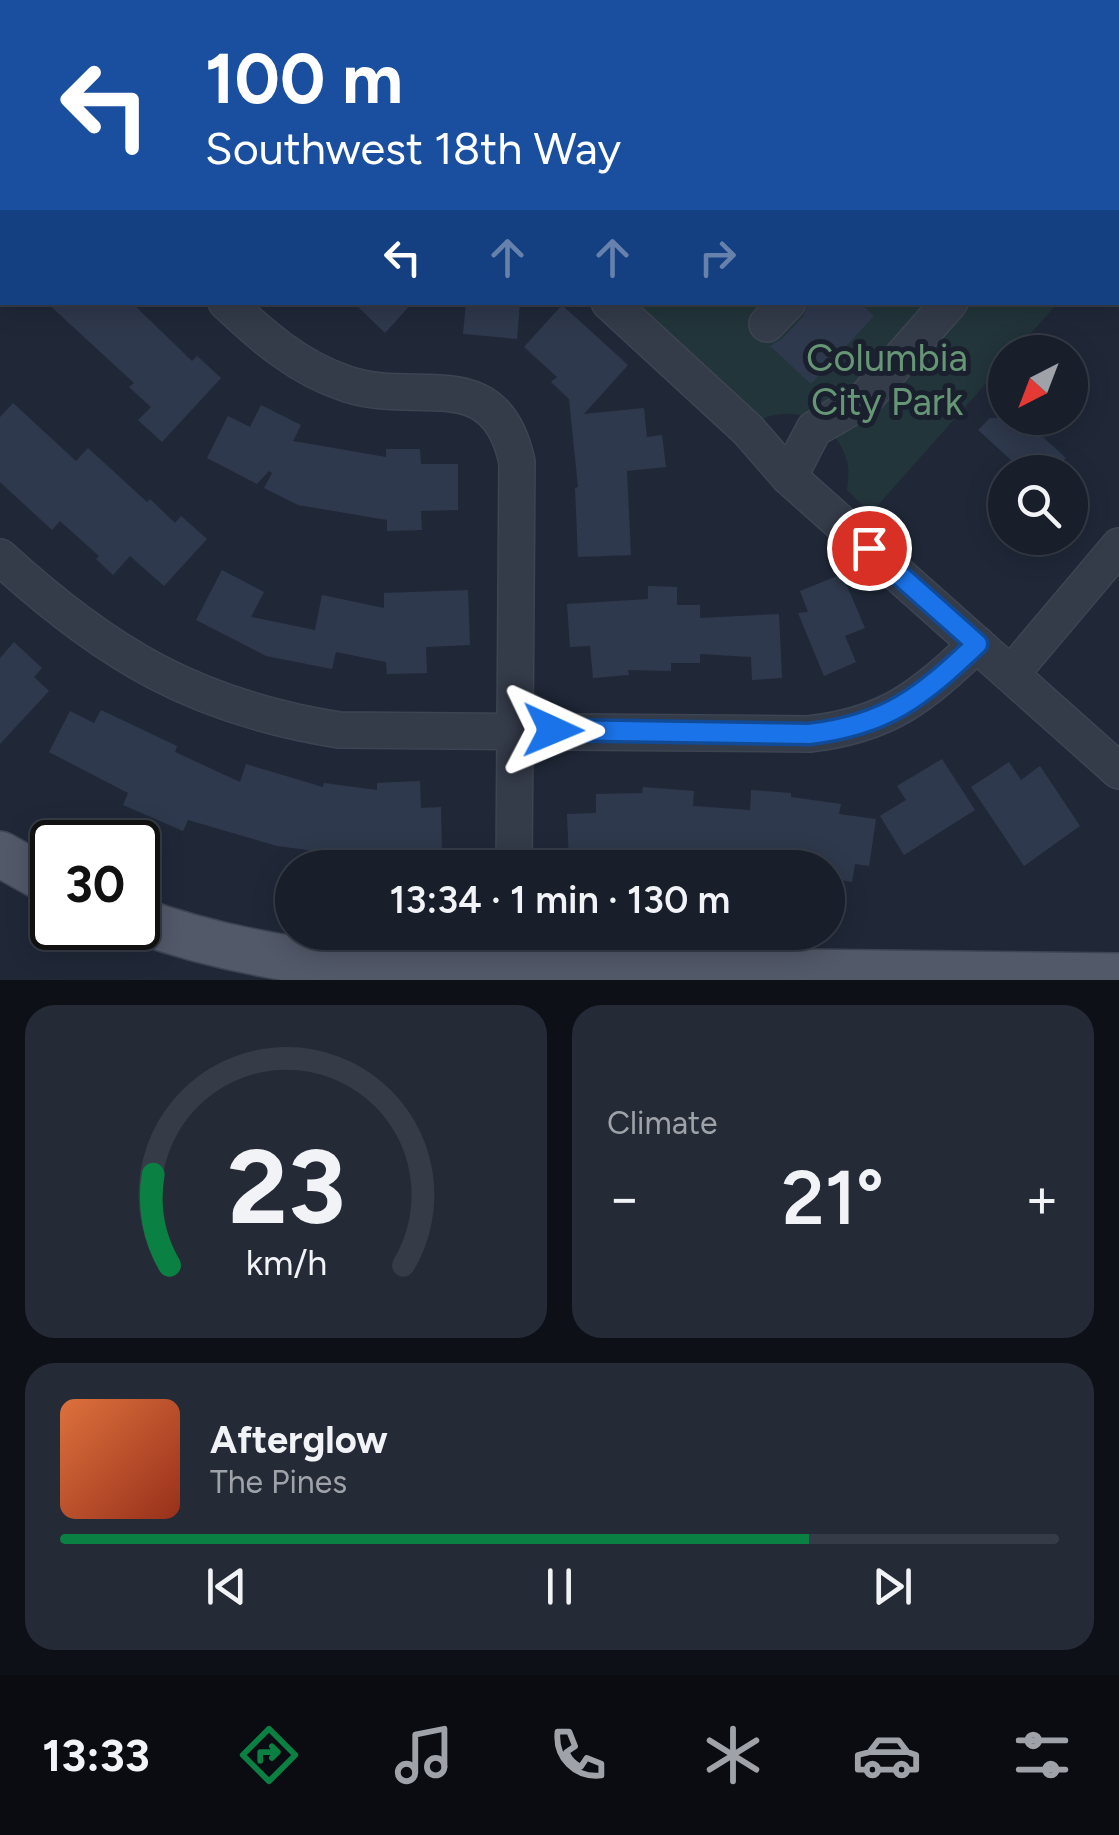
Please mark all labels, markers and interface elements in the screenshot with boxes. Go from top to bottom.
text: 100 m [205,36,403,121]
icon: left [40,40,170,170]
text: Southwest 18th Way [205,121,621,175]
icon: left [375,230,430,285]
icon: ahead [480,230,535,285]
icon: ahead [585,230,640,285]
icon: right [690,230,745,285]
park label: Columbia City Park [806,335,968,425]
north arrow [988,335,1088,435]
map controls [988,335,1088,555]
button: search [988,455,1088,555]
pin [827,506,912,591]
icon: arrive [842,521,897,576]
position arrow [501,678,605,782]
speed limit sign: 30 [30,820,160,950]
text: 13:34 · 1 min · 130 m [390,877,730,923]
text: Climate [607,1104,718,1142]
text: 23 [227,1124,345,1249]
text: 21° [782,1153,884,1243]
text: − [607,1165,641,1231]
text: + [1025,1165,1059,1231]
text: km/h [245,1241,327,1284]
text: Afterglow [210,1417,388,1463]
text: The Pines [210,1463,347,1501]
icon: previous [199,1559,254,1614]
icon: pause [532,1559,587,1614]
icon: next [865,1559,920,1614]
icon: directions [234,1720,304,1790]
icon: music [389,1720,459,1790]
icon: phone [543,1720,613,1790]
icon: climate [698,1720,768,1790]
icon: car [852,1720,922,1790]
icon: filters [1007,1720,1077,1790]
text: 13:33 [42,1728,150,1782]

